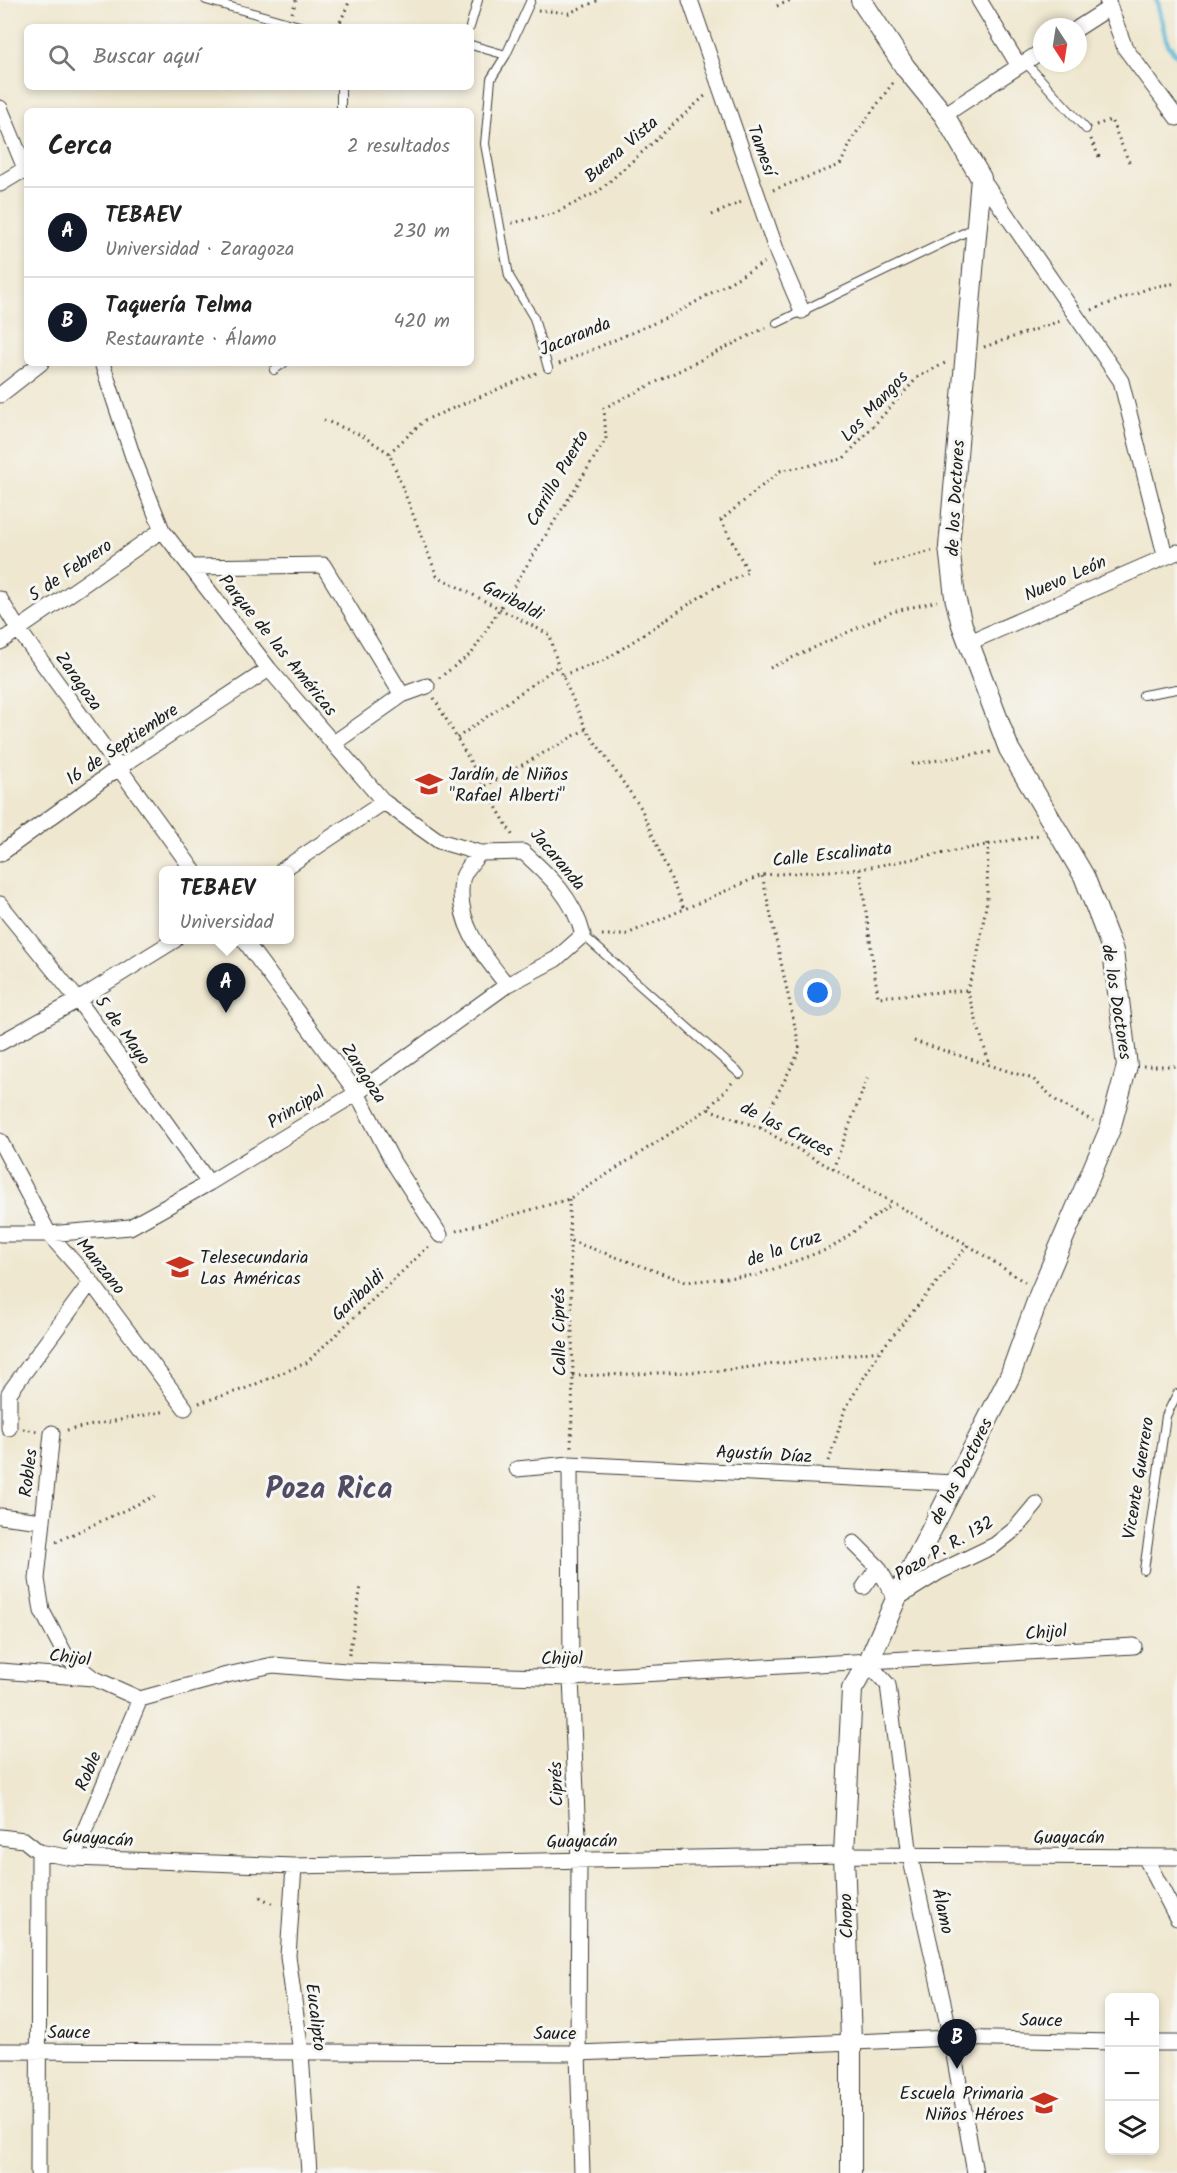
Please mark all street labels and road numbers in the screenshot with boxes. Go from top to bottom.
street label: Buena Vista [578,110,666,191]
street label: Tamesí [738,121,784,183]
street label: Jacaranda [535,310,616,365]
street label: Los Mangos [834,364,916,450]
street label: Carrillo Puerto [519,425,598,532]
street label: de los Doctores [939,439,974,557]
street label: 5 de Febrero [23,532,119,610]
street label: Nuevo León [1020,548,1112,610]
street label: Parque de las Américas [210,568,344,724]
street label: Garibaldi [477,573,549,630]
street label: Zaragoza [47,646,109,718]
street label: 16 de Septiembre [61,697,185,794]
street label: Jacaranda [522,822,592,898]
street label: Calle Escalinata [771,835,893,876]
street label: de los Doctores [1092,942,1139,1062]
street label: 5 de Mayo [86,990,157,1072]
street label: Zaragoza [332,1038,393,1110]
street label: Principal [262,1079,332,1137]
street label: de las Cruces [735,1094,838,1166]
street label: de la Cruz [743,1223,826,1276]
street label: Manzano [68,1232,132,1302]
street label: Garibaldi [325,1263,393,1329]
street label: Calle Ciprés [545,1287,576,1376]
street label: de los Doctores [923,1413,1002,1530]
street label: Vicente Guerrero [1115,1415,1163,1542]
street label: Agustín Díaz [715,1439,813,1472]
street label: Robles [12,1447,47,1499]
street label: Pozo P. R. 132 [889,1509,1000,1590]
street label: Chijol [1024,1618,1069,1649]
street label: Chijol [47,1642,93,1676]
street label: Chijol [541,1645,584,1674]
street label: Roble [68,1747,111,1796]
street label: Ciprés [542,1761,573,1807]
street label: Guayacán [61,1823,134,1856]
street label: Guayacán [1033,1824,1105,1853]
street label: Guayacán [546,1827,618,1858]
street label: Álamo [922,1886,961,1937]
street label: Chopo [832,1893,863,1939]
street label: Eucalipto [296,1982,333,2053]
street label: Sauce [1019,2007,1063,2036]
street label: Sauce [48,2019,90,2048]
street label: Sauce [534,2020,576,2049]

